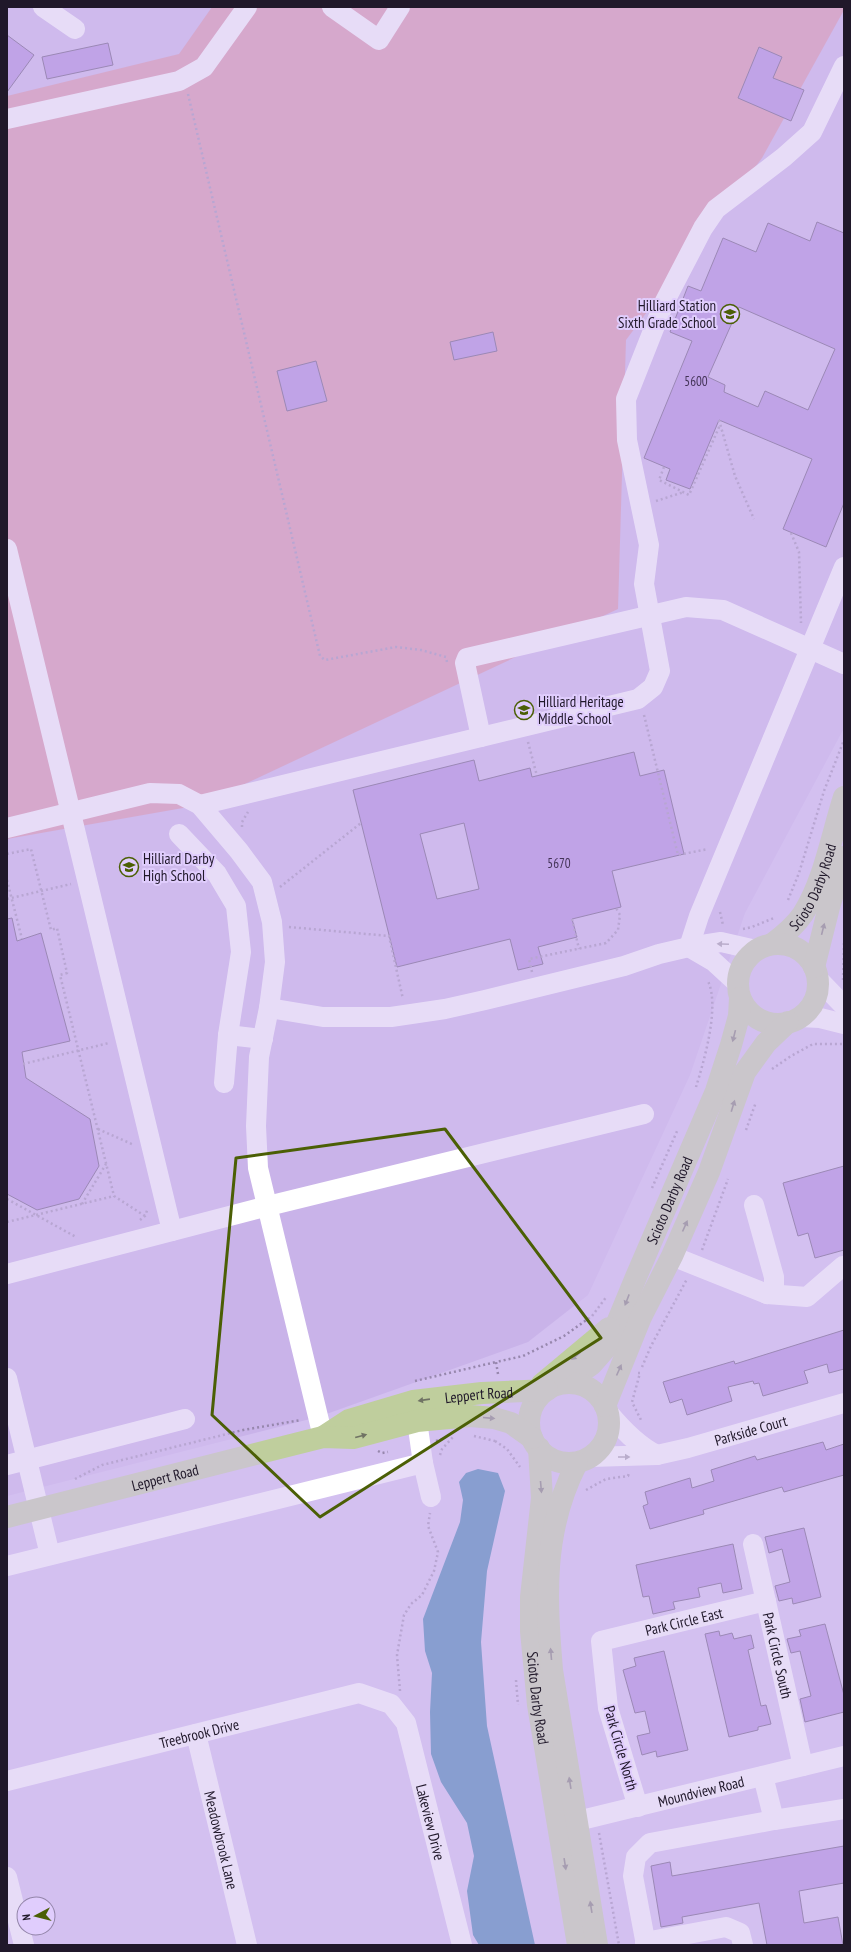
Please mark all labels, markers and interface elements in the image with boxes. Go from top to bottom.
place label: Hilliard Station Sixth Grade School [618,296,717,332]
school or university icon: Hilliard Station Sixth Grade School [719,303,741,325]
house number: 5600 [684,373,708,390]
place label: Hilliard Heritage Middle School [538,692,624,728]
school or university icon: Hilliard Heritage Middle School [513,699,535,721]
street label: Scioto Darby Road [785,841,840,934]
place label: Hilliard Darby High School [143,849,215,885]
house number: 5670 [547,855,571,872]
school or university icon: Hilliard Darby High School [118,856,140,878]
one-way arrow [821,923,827,935]
one-way arrow [717,940,729,947]
one-way arrow [730,1030,736,1042]
one-way arrow [730,1099,736,1111]
street label: Scioto Darby Road [642,1153,696,1247]
one-way arrow [682,1221,688,1232]
one-way arrow [623,1295,629,1307]
one-way arrow [570,1352,581,1361]
one-way arrow [616,1363,622,1375]
street label: Leppert Road [444,1382,513,1407]
one-way arrow [418,1397,430,1403]
street label: Parkside Court [712,1410,789,1449]
one-way arrow [483,1414,495,1421]
one-way arrow [356,1433,368,1439]
one-way arrow [618,1454,631,1460]
street label: Leppert Road [129,1459,201,1495]
one-way arrow [538,1481,545,1493]
street label: Park Circle East [643,1602,725,1640]
street label: Park Circle South [759,1610,797,1700]
one-way arrow [547,1648,554,1660]
street label: Scioto Darby Road [523,1650,554,1746]
street label: Park Circle North [600,1703,642,1793]
street label: Treebrook Drive [157,1714,241,1752]
street label: Moundview Road [656,1771,746,1811]
one-way arrow [567,1777,573,1789]
street label: Lakeview Drive [412,1782,450,1862]
street label: Meadowbrook Lane [201,1789,243,1891]
one-way arrow [562,1858,568,1870]
north arrow [16,1896,56,1936]
one-way arrow [587,1900,593,1913]
text: N [19,1913,33,1921]

